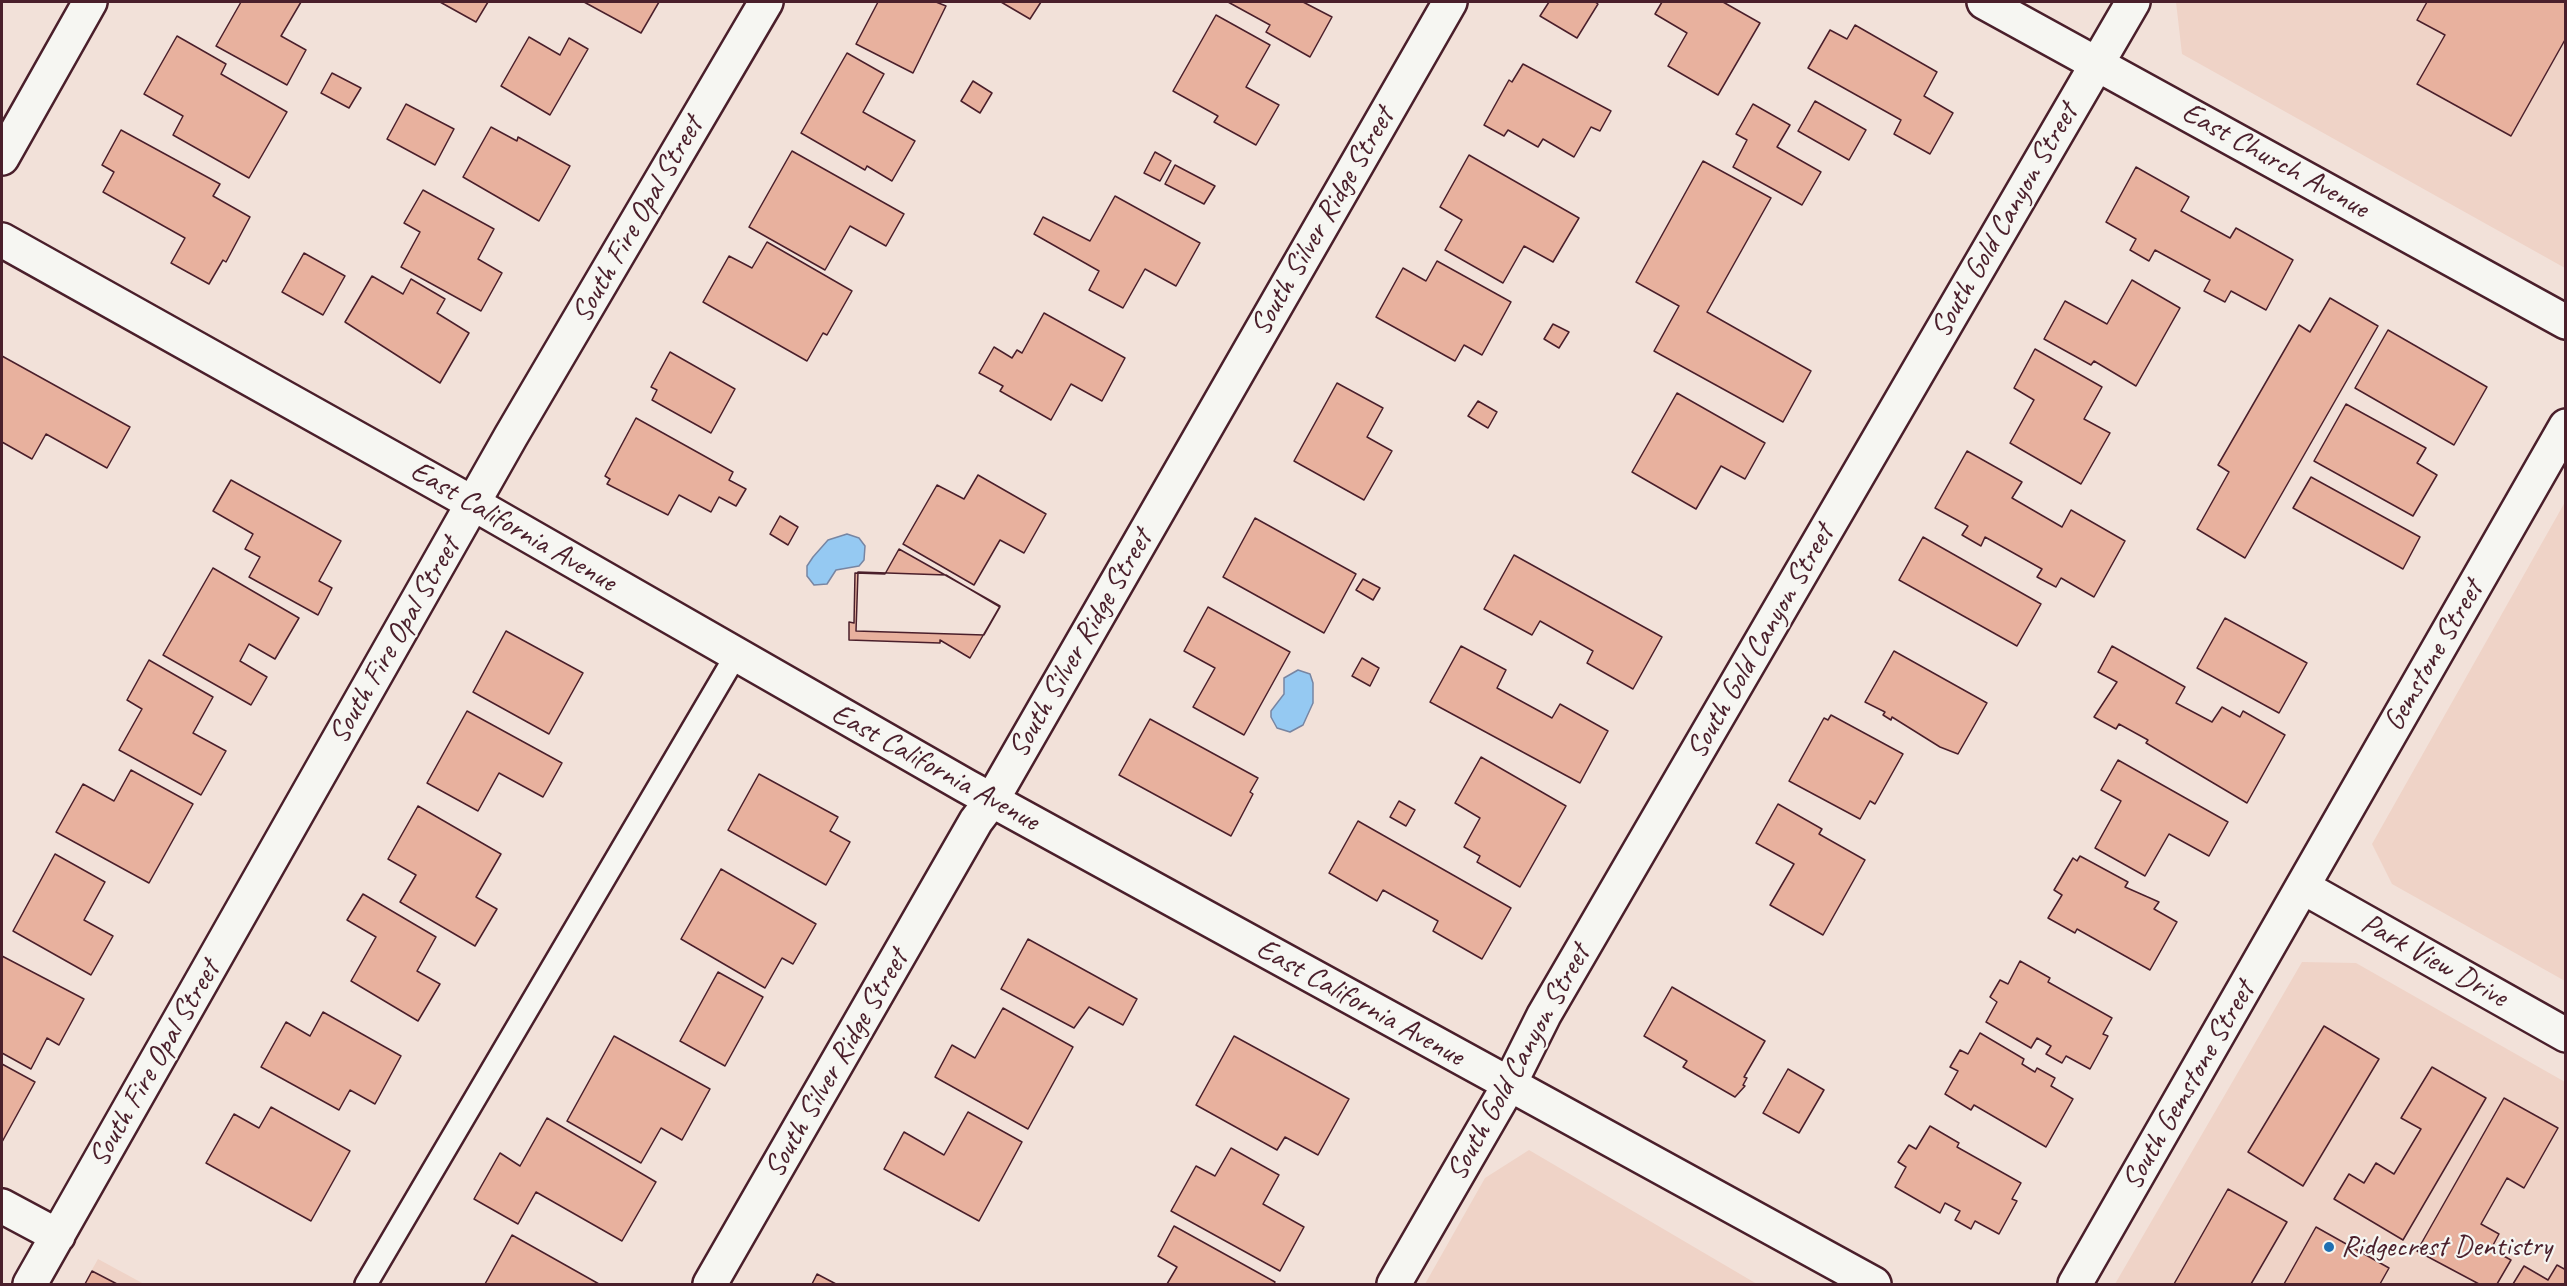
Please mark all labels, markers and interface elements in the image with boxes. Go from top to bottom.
street label: East Church Avenue [2175,95,2375,227]
street label: South Gold Canyon Street [1923,98,2087,344]
street label: South Silver Ridge Street [1243,102,1403,342]
street label: South Fire Opal Street [565,111,711,329]
street label: East California Avenue [404,453,622,601]
street label: South Gold Canyon Street [1679,519,1843,765]
street label: South Silver Ridge Street [1001,524,1161,764]
street label: South Fire Opal Street [322,532,468,750]
street label: Gemstone Street [2376,574,2492,738]
street label: East California Avenue [825,696,1045,840]
street label: Park View Drive [2355,906,2513,1016]
street label: East California Avenue [1250,931,1470,1075]
street label: South Gold Canyon Street [1439,939,1599,1187]
street label: South Silver Ridge Street [757,944,917,1184]
street label: South Fire Opal Street [82,955,228,1173]
street label: South Gemstone Street [2115,975,2263,1197]
place label: Ridgecrest Dentistry [2341,1229,2552,1265]
marker: Ridgecrest Dentistry [2322,1240,2336,1254]

